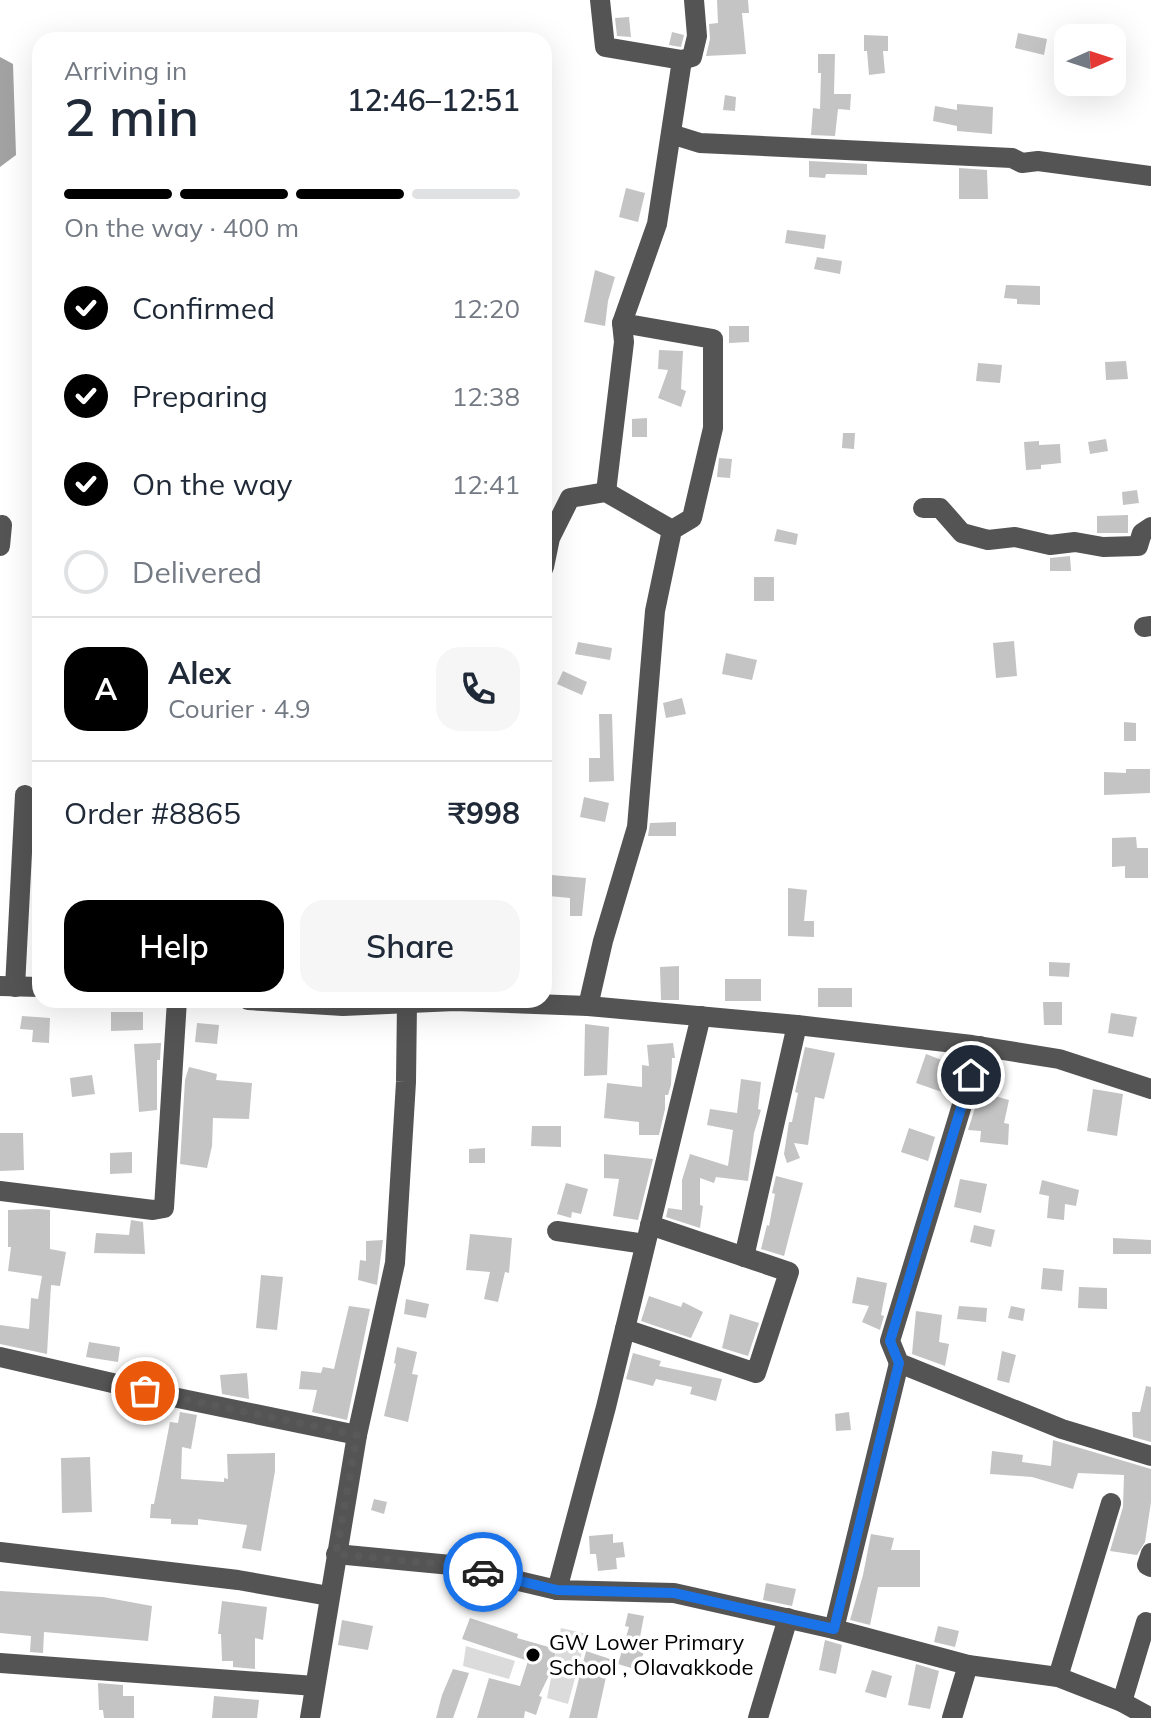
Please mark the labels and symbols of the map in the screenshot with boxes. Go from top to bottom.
north arrow [1054,24,1126,96]
pin [937,1041,1005,1109]
pin [111,1357,179,1425]
courier [443,1532,523,1612]
place label: GW Lower Primary School , Olavakkode [549,1628,753,1681]
marker: GW Lower Primary School , Olavakkode [524,1646,542,1664]

